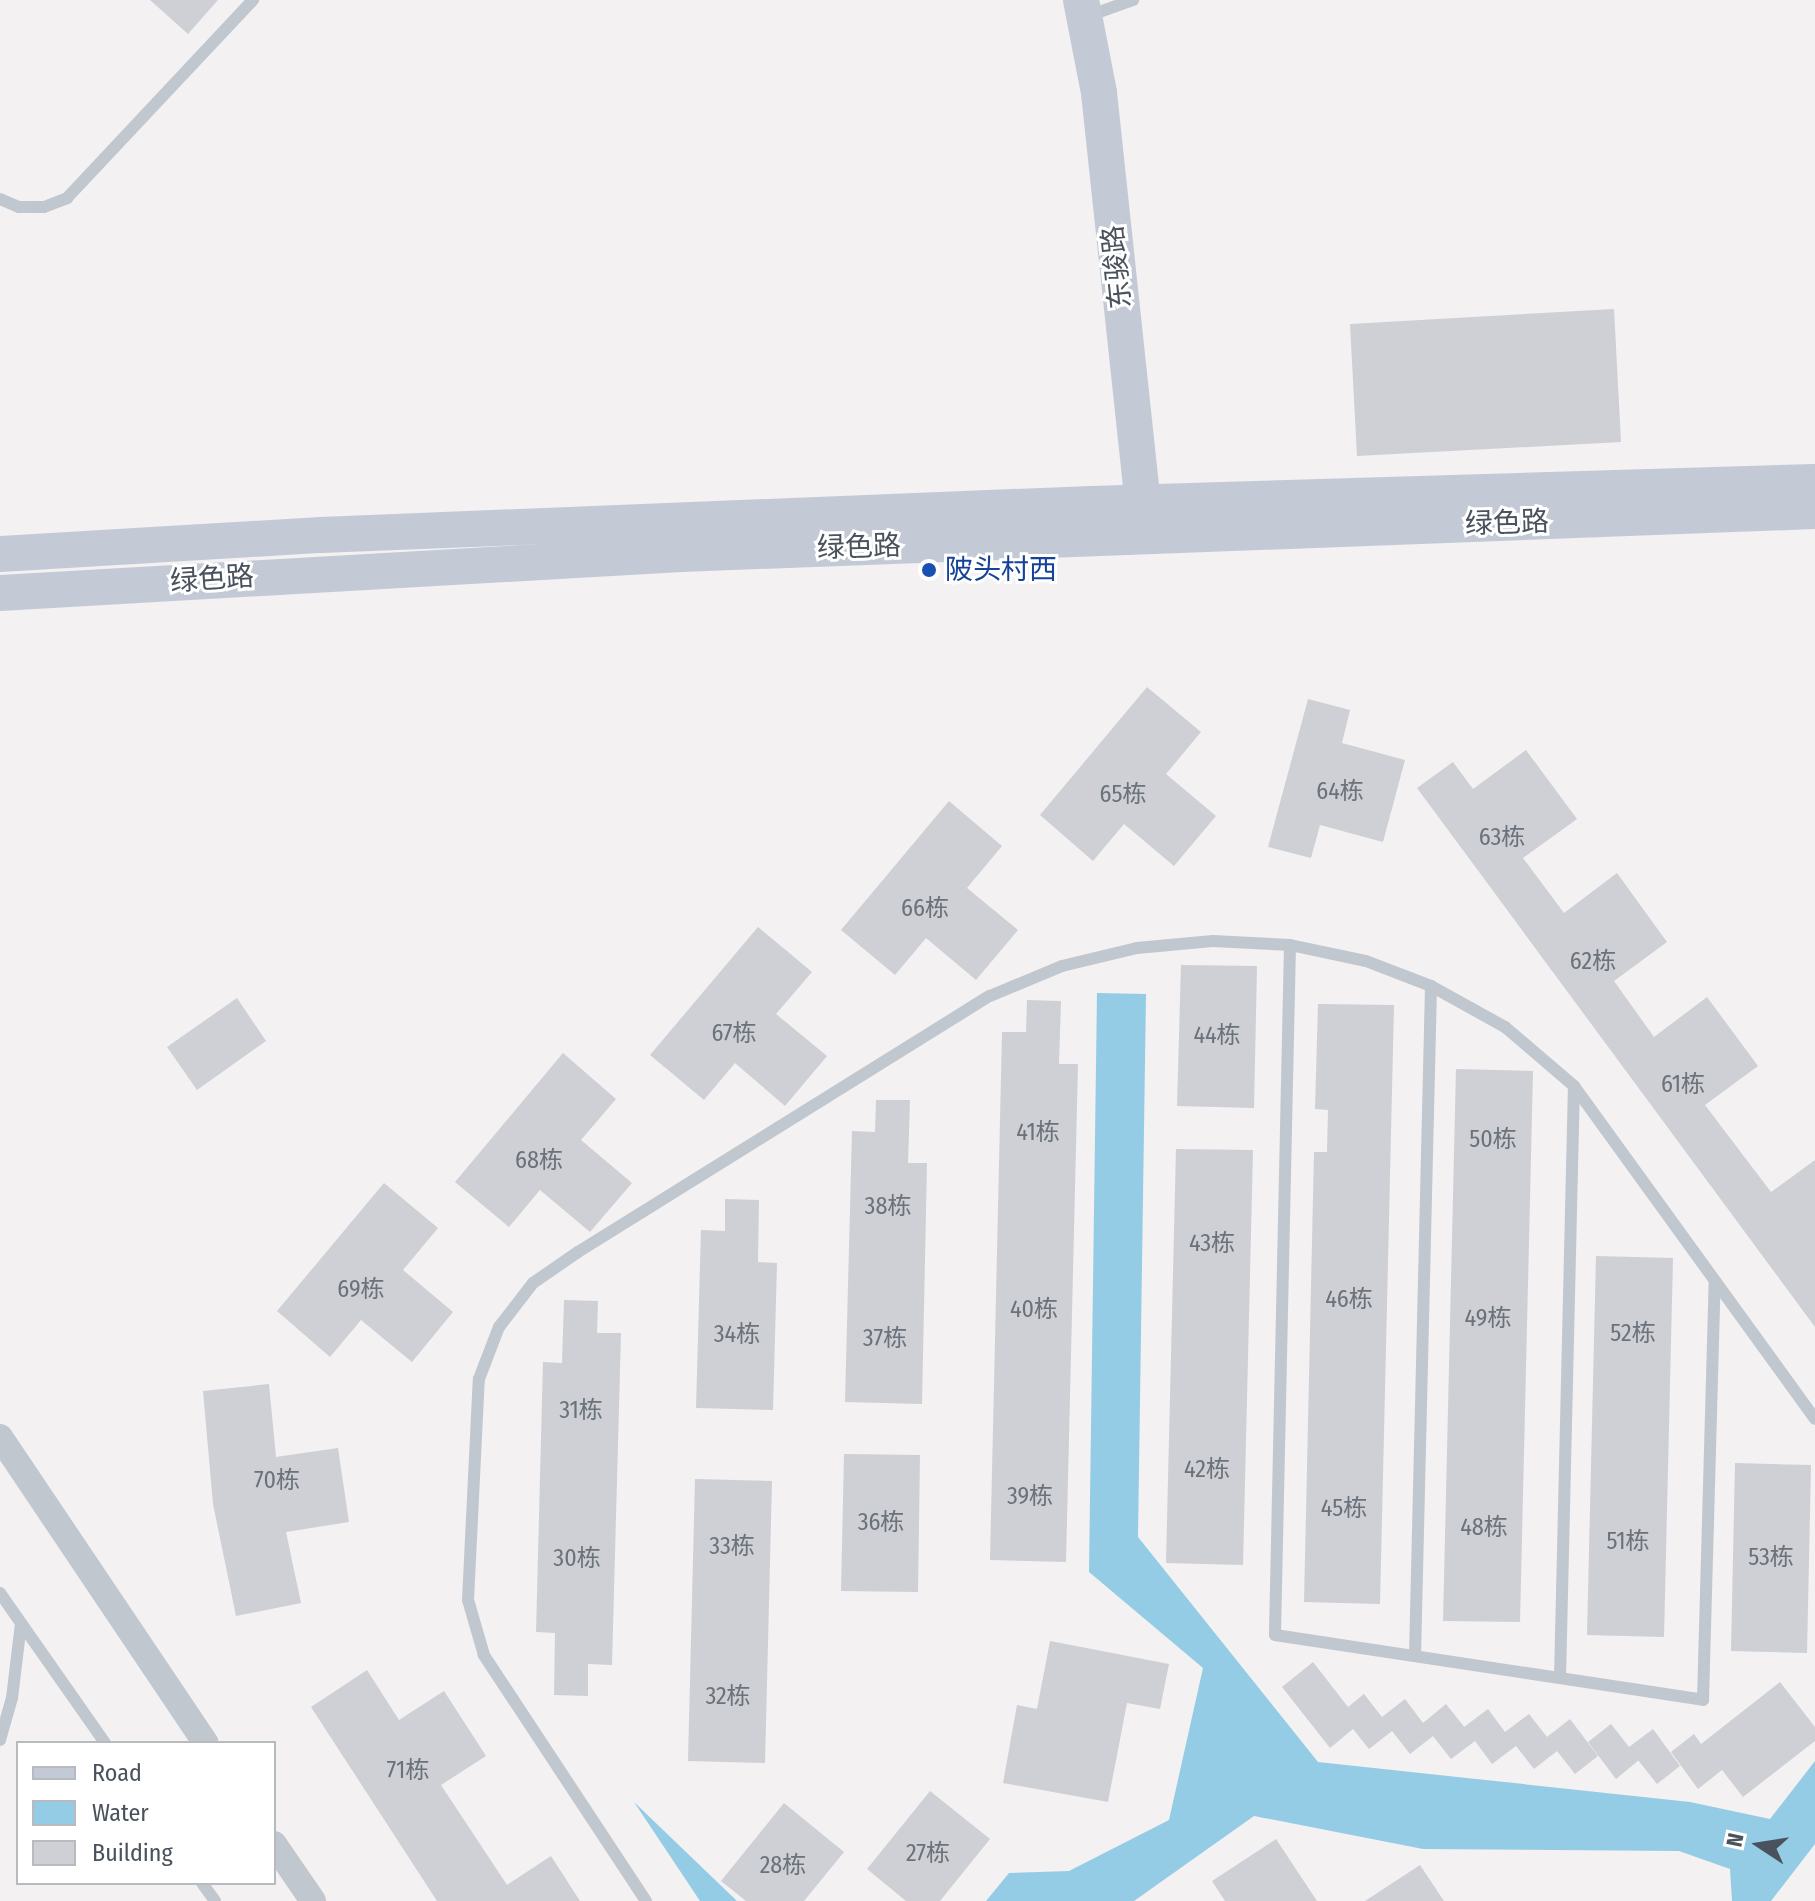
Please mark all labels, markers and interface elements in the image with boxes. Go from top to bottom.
street label: 东骏路 [1096,223,1138,311]
street label: 绿色路 [1464,505,1550,541]
street label: 绿色路 [816,529,902,565]
place label: 陂头村西 [945,553,1057,587]
street label: 绿色路 [169,559,255,599]
marker: 陂头村西 [920,561,938,579]
house number: 64栋 [1316,778,1364,806]
house number: 65栋 [1100,781,1146,809]
house number: 63栋 [1479,824,1525,852]
house number: 66栋 [901,895,949,923]
house number: 62栋 [1570,948,1616,976]
house number: 67栋 [711,1020,757,1048]
house number: 44栋 [1193,1022,1241,1050]
house number: 61栋 [1661,1071,1705,1099]
house number: 41栋 [1016,1119,1060,1147]
house number: 50栋 [1469,1126,1517,1154]
house number: 68栋 [515,1147,563,1175]
house number: 38栋 [865,1193,911,1221]
house number: 43栋 [1189,1230,1235,1258]
house number: 69栋 [337,1276,385,1304]
house number: 46栋 [1325,1286,1373,1314]
house number: 40栋 [1010,1296,1058,1324]
house number: 49栋 [1465,1305,1511,1333]
house number: 52栋 [1610,1320,1656,1348]
house number: 34栋 [714,1321,760,1349]
house number: 37栋 [863,1325,907,1353]
house number: 31栋 [559,1397,603,1425]
house number: 42栋 [1184,1456,1230,1484]
house number: 70栋 [254,1467,300,1495]
house number: 39栋 [1007,1483,1053,1511]
house number: 45栋 [1321,1495,1367,1523]
house number: 36栋 [858,1509,904,1537]
house number: 48栋 [1460,1514,1508,1542]
house number: 51栋 [1606,1528,1650,1556]
house number: 33栋 [709,1533,755,1561]
house number: 53栋 [1748,1544,1794,1572]
house number: 30栋 [553,1545,601,1573]
house number: 32栋 [705,1683,751,1711]
legend [16,1741,276,1885]
house number: 71栋 [387,1757,429,1785]
text: Road [92,1759,142,1787]
text: Water [92,1799,149,1827]
north arrow [1719,1805,1799,1885]
text: N [1720,1831,1750,1849]
text: Building [92,1839,173,1867]
house number: 27栋 [906,1840,950,1868]
house number: 28栋 [760,1852,806,1880]

